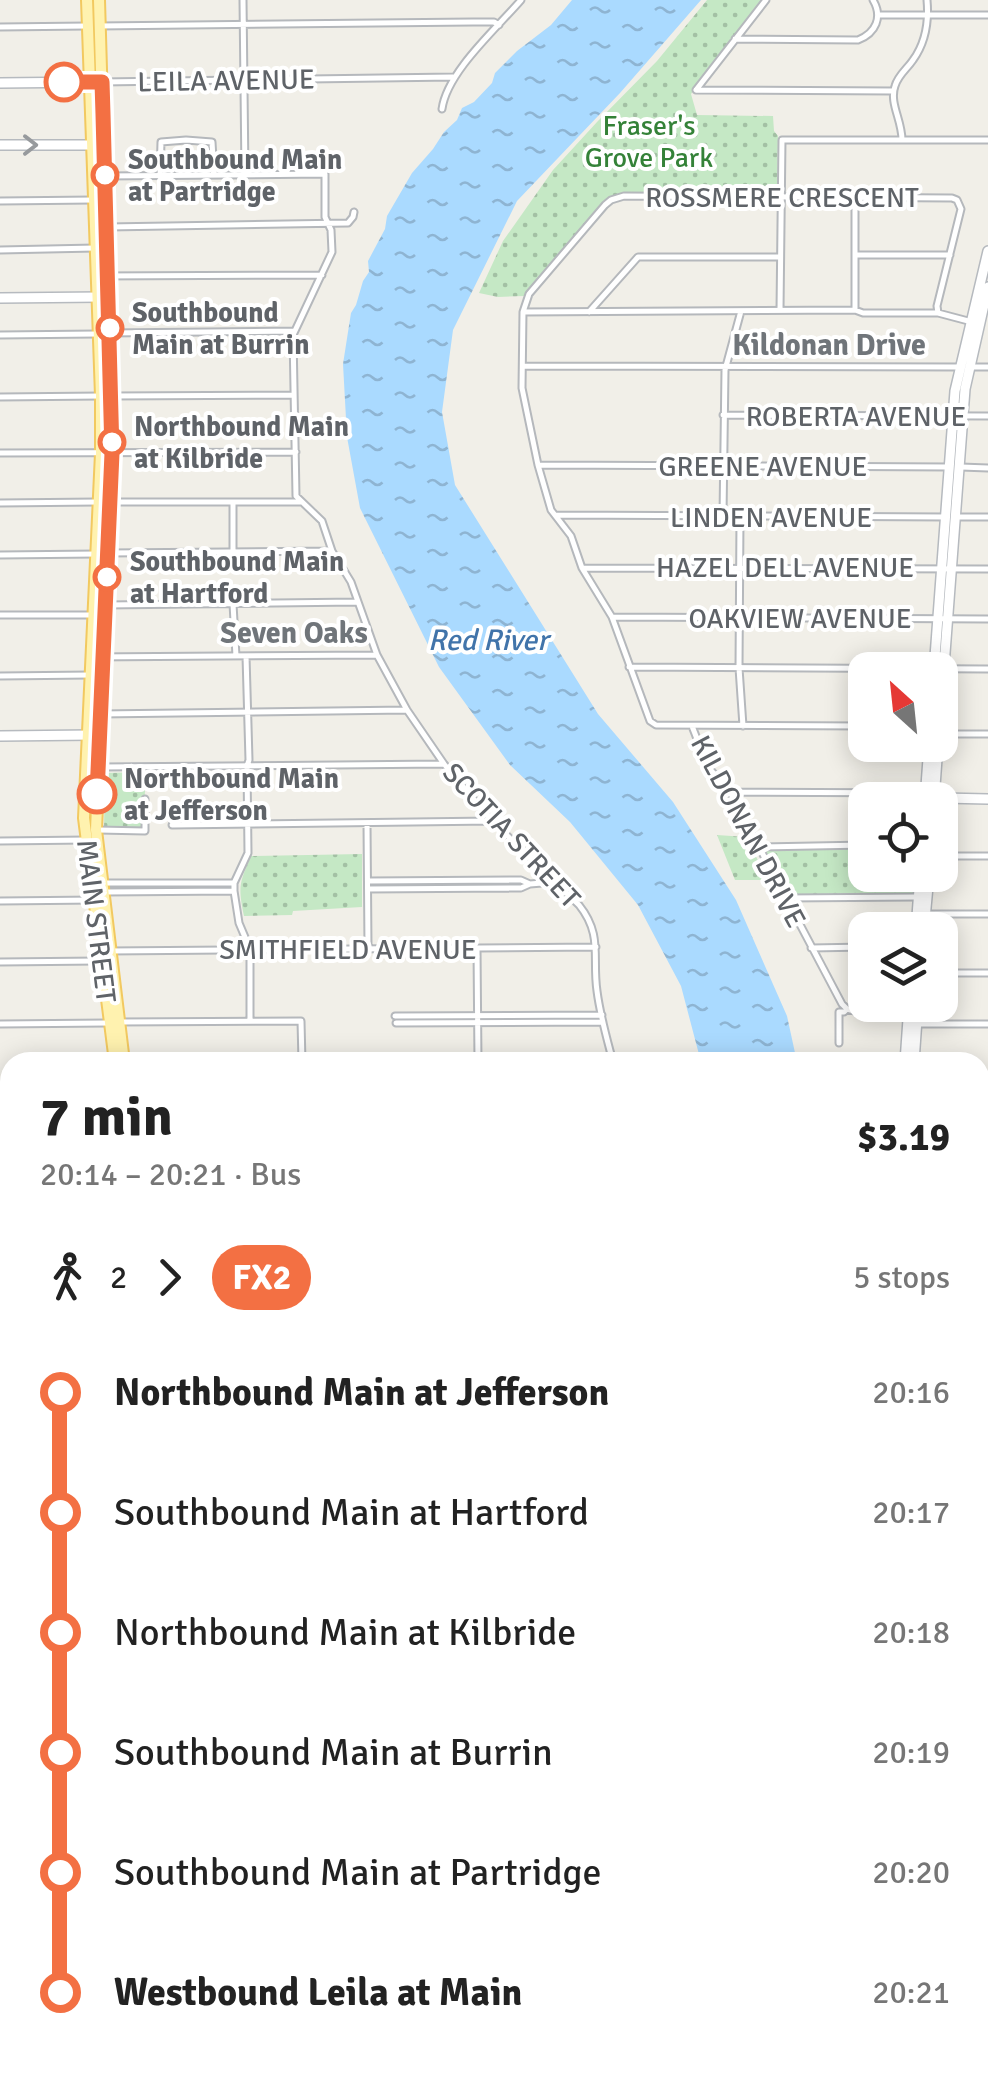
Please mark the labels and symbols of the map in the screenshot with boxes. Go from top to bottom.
street label: LEILA AVENUE [137,62,315,100]
unlabelled marker [45,63,83,101]
park label: Fraser's Grove Park [585,109,713,175]
one-way arrow [24,134,39,156]
place label: Southbound Main at Partridge [128,143,342,209]
marker: Southbound Main at Partridge [92,162,118,188]
street label: ROSSMERE CRESCENT [645,181,919,215]
place label: Southbound Main at Burrin [132,296,309,362]
marker: Southbound Main at Burrin [97,315,123,341]
district label: Kildonan Drive [732,327,926,364]
street label: ROBERTA AVENUE [746,400,966,434]
place label: Northbound Main at Kilbride [134,410,349,476]
marker: Northbound Main at Kilbride [99,429,125,455]
street label: GREENE AVENUE [659,450,867,484]
street label: LINDEN AVENUE [670,501,872,535]
place label: Southbound Main at Hartford [130,545,344,611]
street label: HAZEL DELL AVENUE [656,551,914,585]
marker: Southbound Main at Hartford [94,564,120,590]
street label: OAKVIEW AVENUE [688,602,912,636]
district label: Seven Oaks [220,615,368,652]
water label: Red River [428,622,552,659]
north arrow [848,652,958,762]
street label: KILDONAN DRIVE [683,730,813,933]
street label: SCOTIA STREET [435,756,587,915]
place label: Northbound Main at Jefferson [124,762,339,828]
marker: Northbound Main at Jefferson [78,775,116,813]
street label: MAIN STREET [69,838,123,1005]
street label: SMITHFIELD AVENUE [219,933,477,967]

